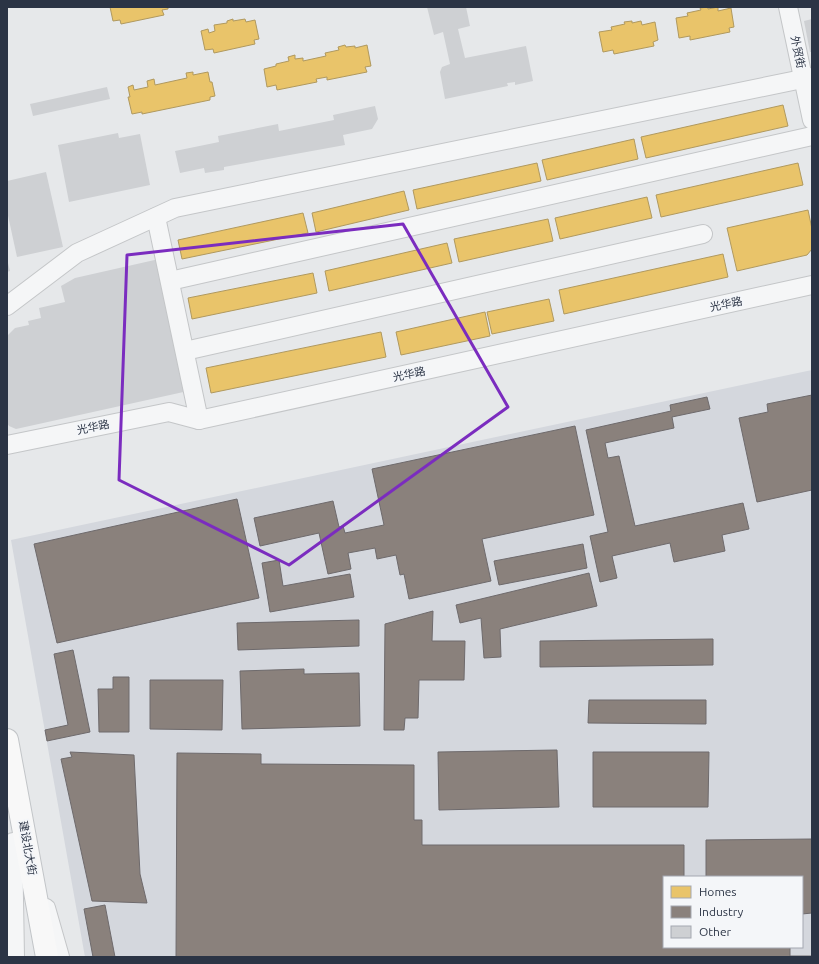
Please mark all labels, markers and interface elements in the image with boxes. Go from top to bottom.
street label: 外贸街 [789,35,807,69]
street label: 光华路 [709,295,743,313]
street label: 光华路 [392,365,426,383]
street label: 光华路 [76,418,110,436]
street label: 建设北大街 [17,820,39,876]
legend [663,876,803,948]
text: Homes [699,885,737,898]
text: Industry [699,905,744,918]
text: Other [699,925,732,938]

